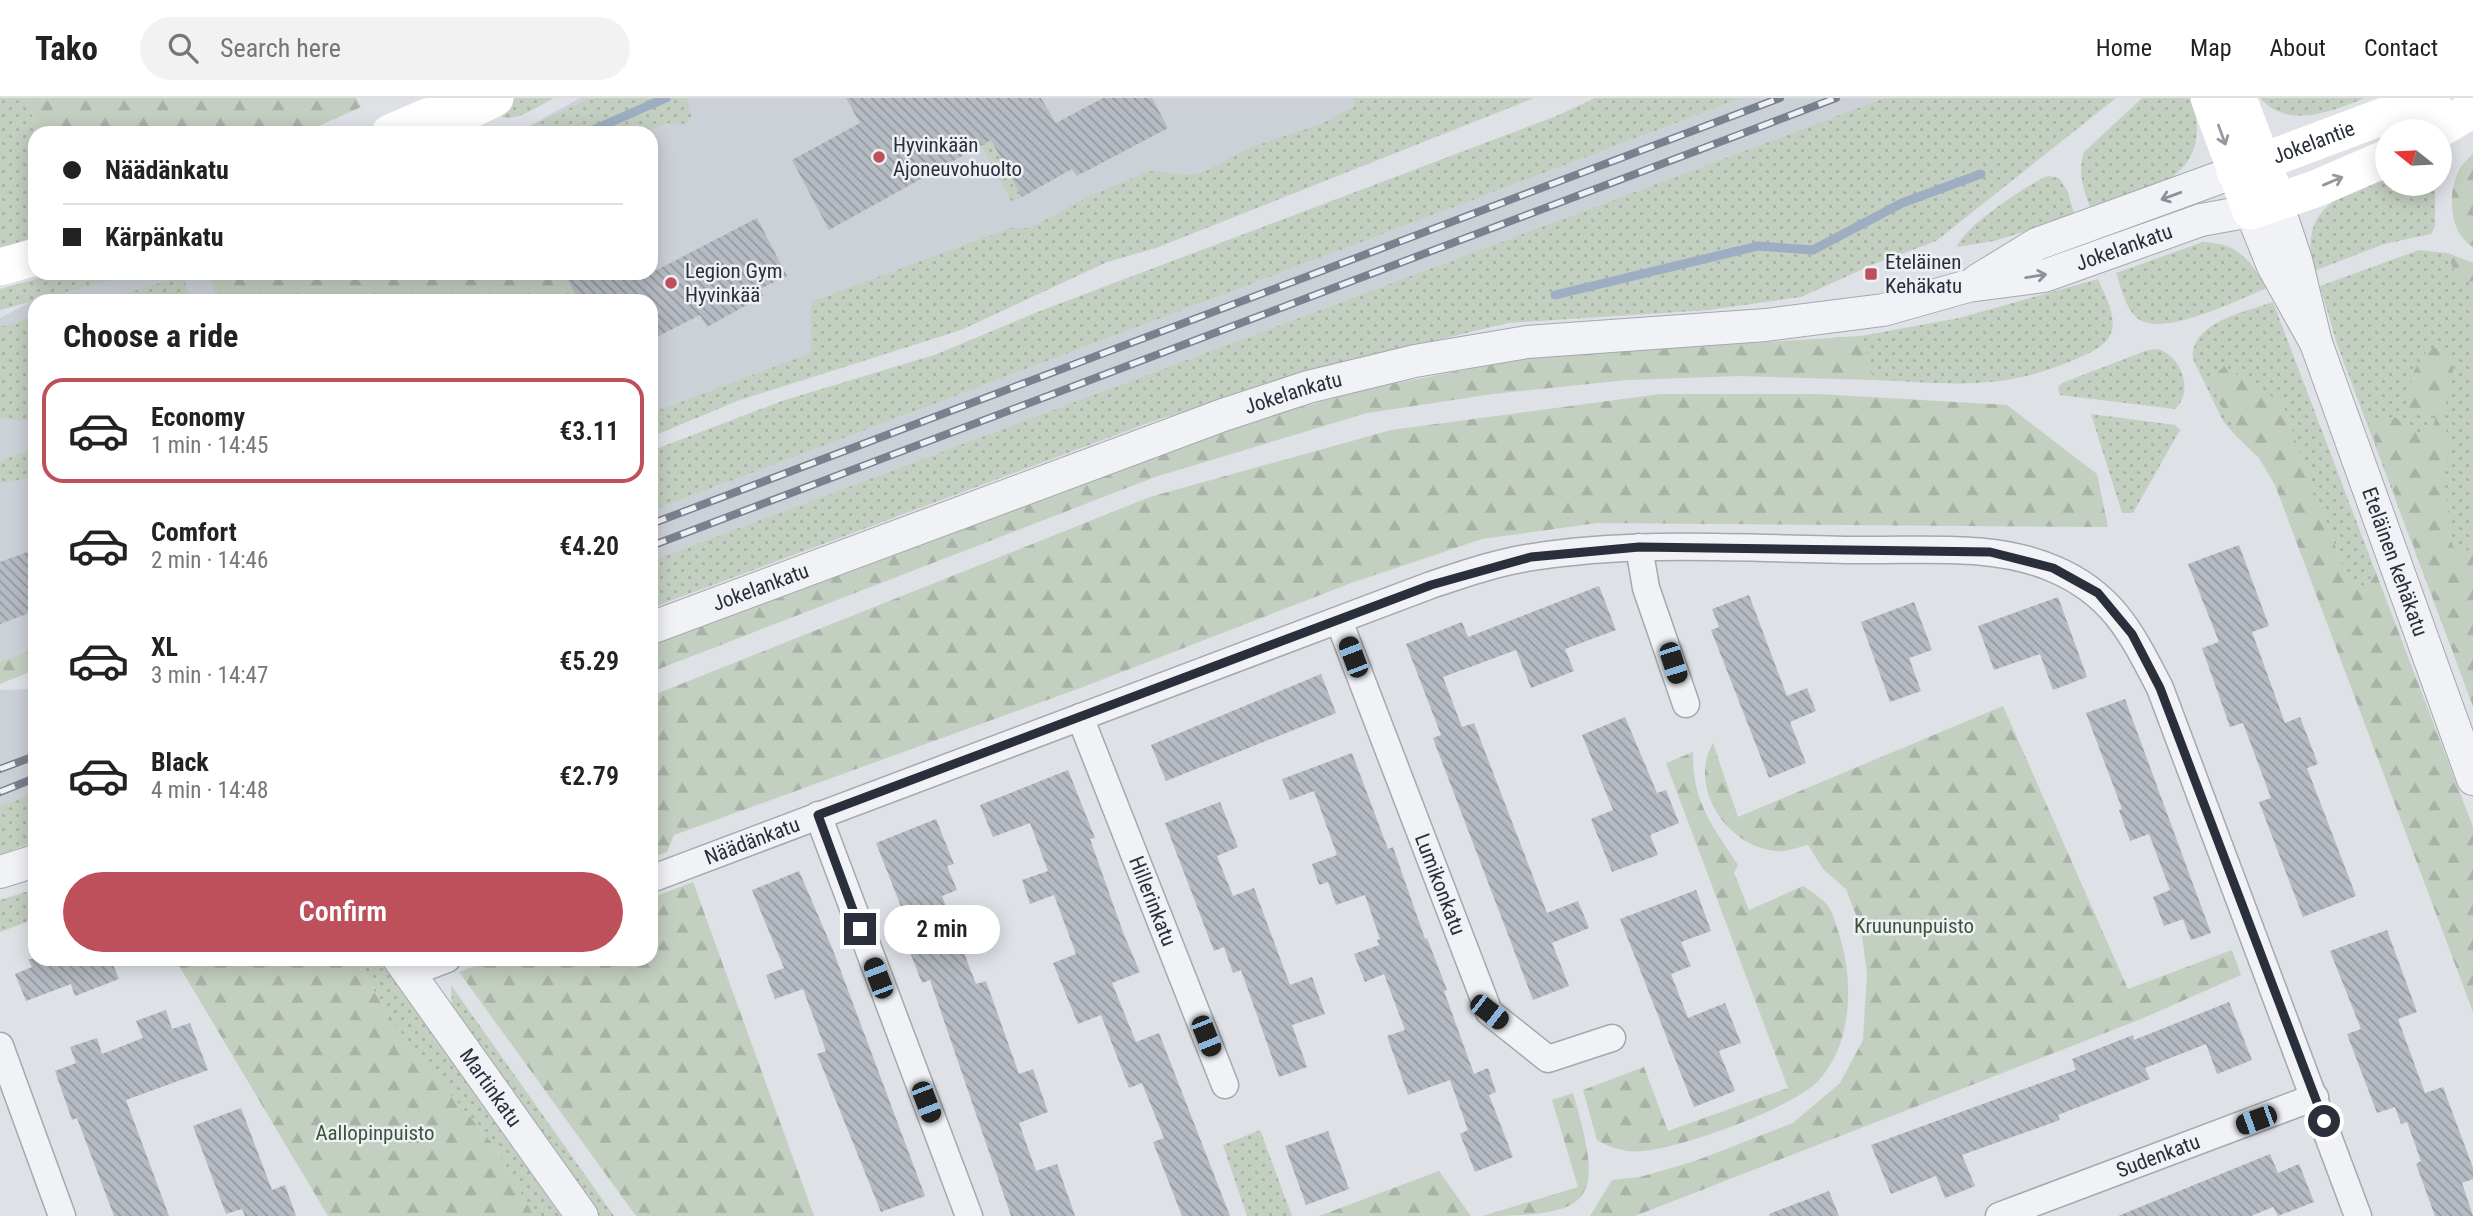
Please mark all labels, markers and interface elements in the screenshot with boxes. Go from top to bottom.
search box [140,17,630,80]
text: Tako [35,29,98,68]
icon: search [164,29,202,67]
text: Search here [220,33,341,63]
text: Home [2096,34,2152,62]
text: Map [2190,34,2232,62]
text: About [2270,34,2326,62]
text: Contact [2364,34,2438,62]
street label: Jokelantie [2269,116,2358,169]
north arrow [2375,119,2452,196]
map controls [2375,119,2452,196]
one-way arrow [2217,124,2229,146]
place label: Hyvinkään Ajoneuvohuolto [893,133,1022,181]
marker: Hyvinkään Ajoneuvohuolto [871,149,887,165]
text: Näädänkatu [105,155,229,185]
one-way arrow [2321,174,2343,187]
one-way arrow [2161,191,2183,203]
street label: Jokelankatu [2072,219,2175,276]
text: Kärpänkatu [105,222,224,252]
place label: Eteläinen Kehäkatu [1885,250,1962,298]
place label: Legion Gym Hyvinkää [685,259,783,307]
marker: Eteläinen Kehäkatu [1863,266,1879,282]
one-way arrow [2024,270,2047,283]
marker: Legion Gym Hyvinkää [663,275,679,291]
text: Choose a ride [63,317,238,355]
street label: Jokelankatu [1241,367,1344,419]
icon: car [67,399,130,462]
text: Economy [151,402,245,432]
text: €3.11 [559,416,619,446]
text: 1 min · 14:45 [151,432,268,459]
street label: Eteläinen kehäkatu [2357,484,2433,639]
icon: car [67,514,130,577]
text: Comfort [151,517,237,547]
text: €4.20 [559,531,619,561]
text: 2 min · 14:46 [151,547,268,574]
street label: Jokelankatu [709,558,812,616]
icon: car [67,629,130,692]
text: XL [151,632,178,662]
car [1336,634,1371,680]
car [1657,640,1690,686]
text: €5.29 [559,646,619,676]
text: 3 min · 14:47 [151,662,268,689]
icon: car [67,744,130,807]
text: Black [151,747,209,777]
text: €2.79 [559,761,619,791]
text: 4 min · 14:48 [151,777,268,804]
street label: Näädänkatu [701,812,803,870]
street label: Lumikonkatu [1410,830,1470,938]
street label: Hillerinkatu [1124,853,1181,950]
button: Confirm [63,872,623,952]
callout: 2 min [884,904,1000,954]
route end [844,913,876,945]
park label: Kruununpuisto [1854,914,1974,938]
text: 2 min [917,916,967,943]
car [861,955,896,1001]
car [1466,991,1513,1033]
car [1189,1013,1224,1059]
street label: Martinkatu [455,1044,527,1131]
car [909,1079,944,1125]
car [2233,1103,2280,1137]
route start [2308,1105,2340,1137]
park label: Aallopinpuisto [315,1121,435,1145]
street label: Sudenkatu [2113,1129,2203,1183]

